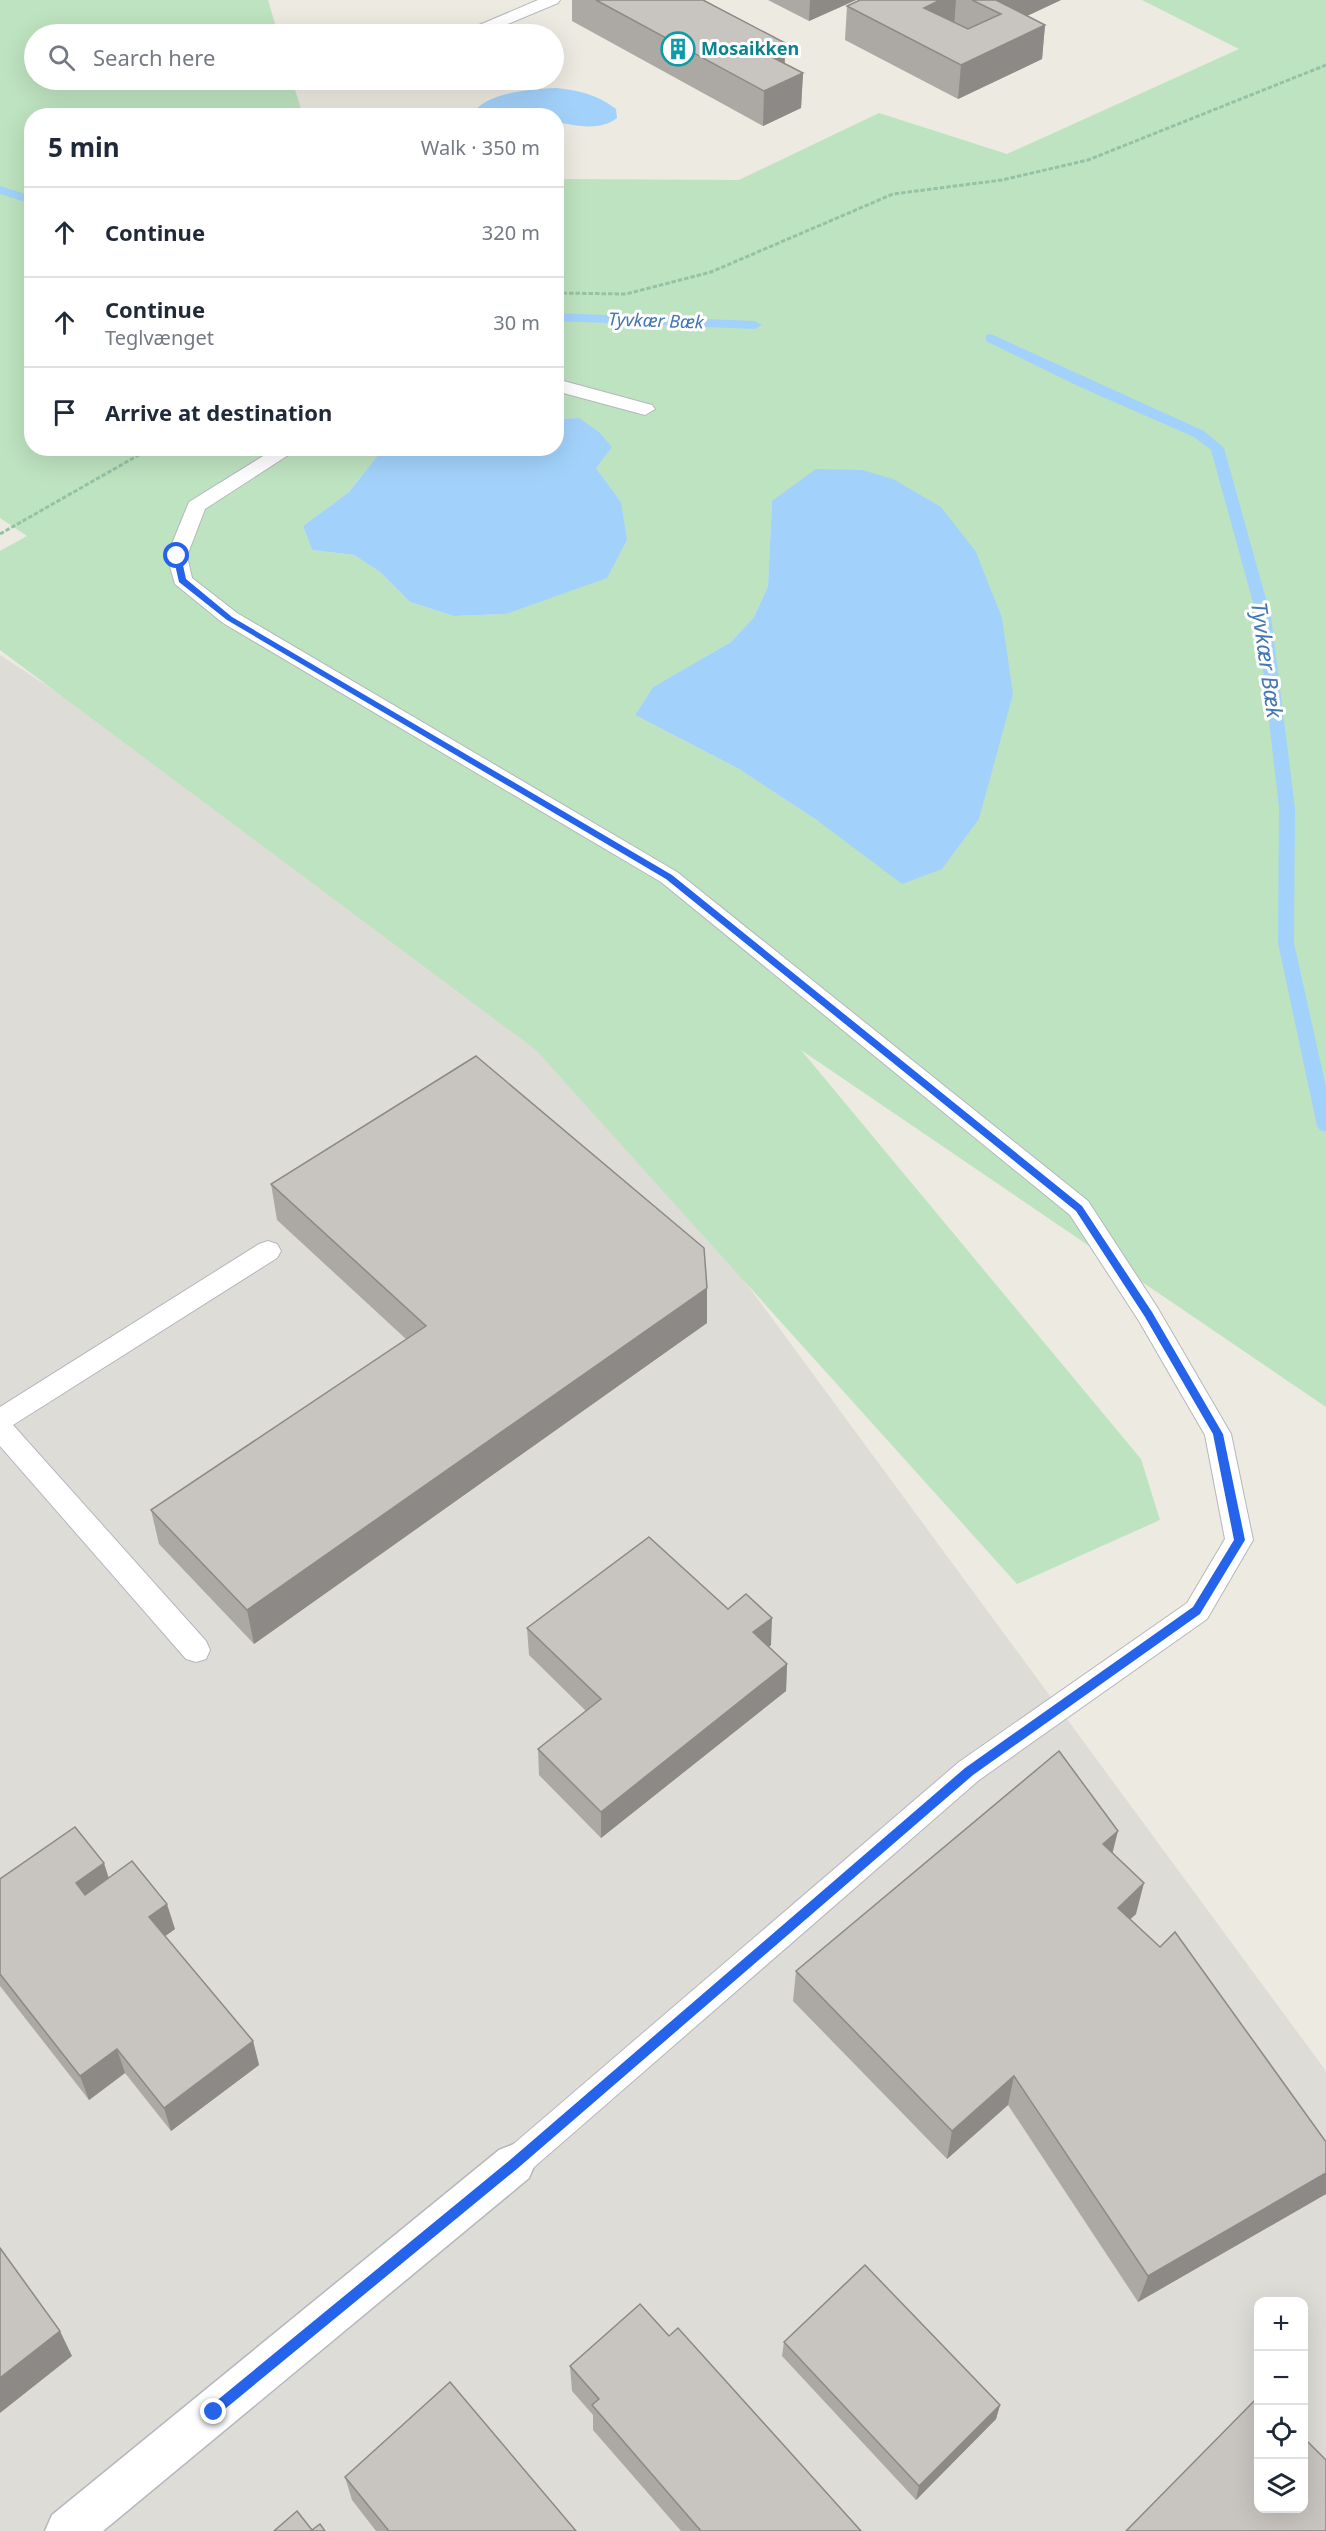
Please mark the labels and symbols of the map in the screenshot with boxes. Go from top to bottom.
building icon: Mosaikken [660,31,696,67]
place label: Mosaikken [701,36,799,60]
water label: Tyvkær Bæk [608,306,705,334]
route start [163,542,189,568]
water label: Tyvkær Bæk [1245,600,1291,721]
route end [200,2398,226,2424]

